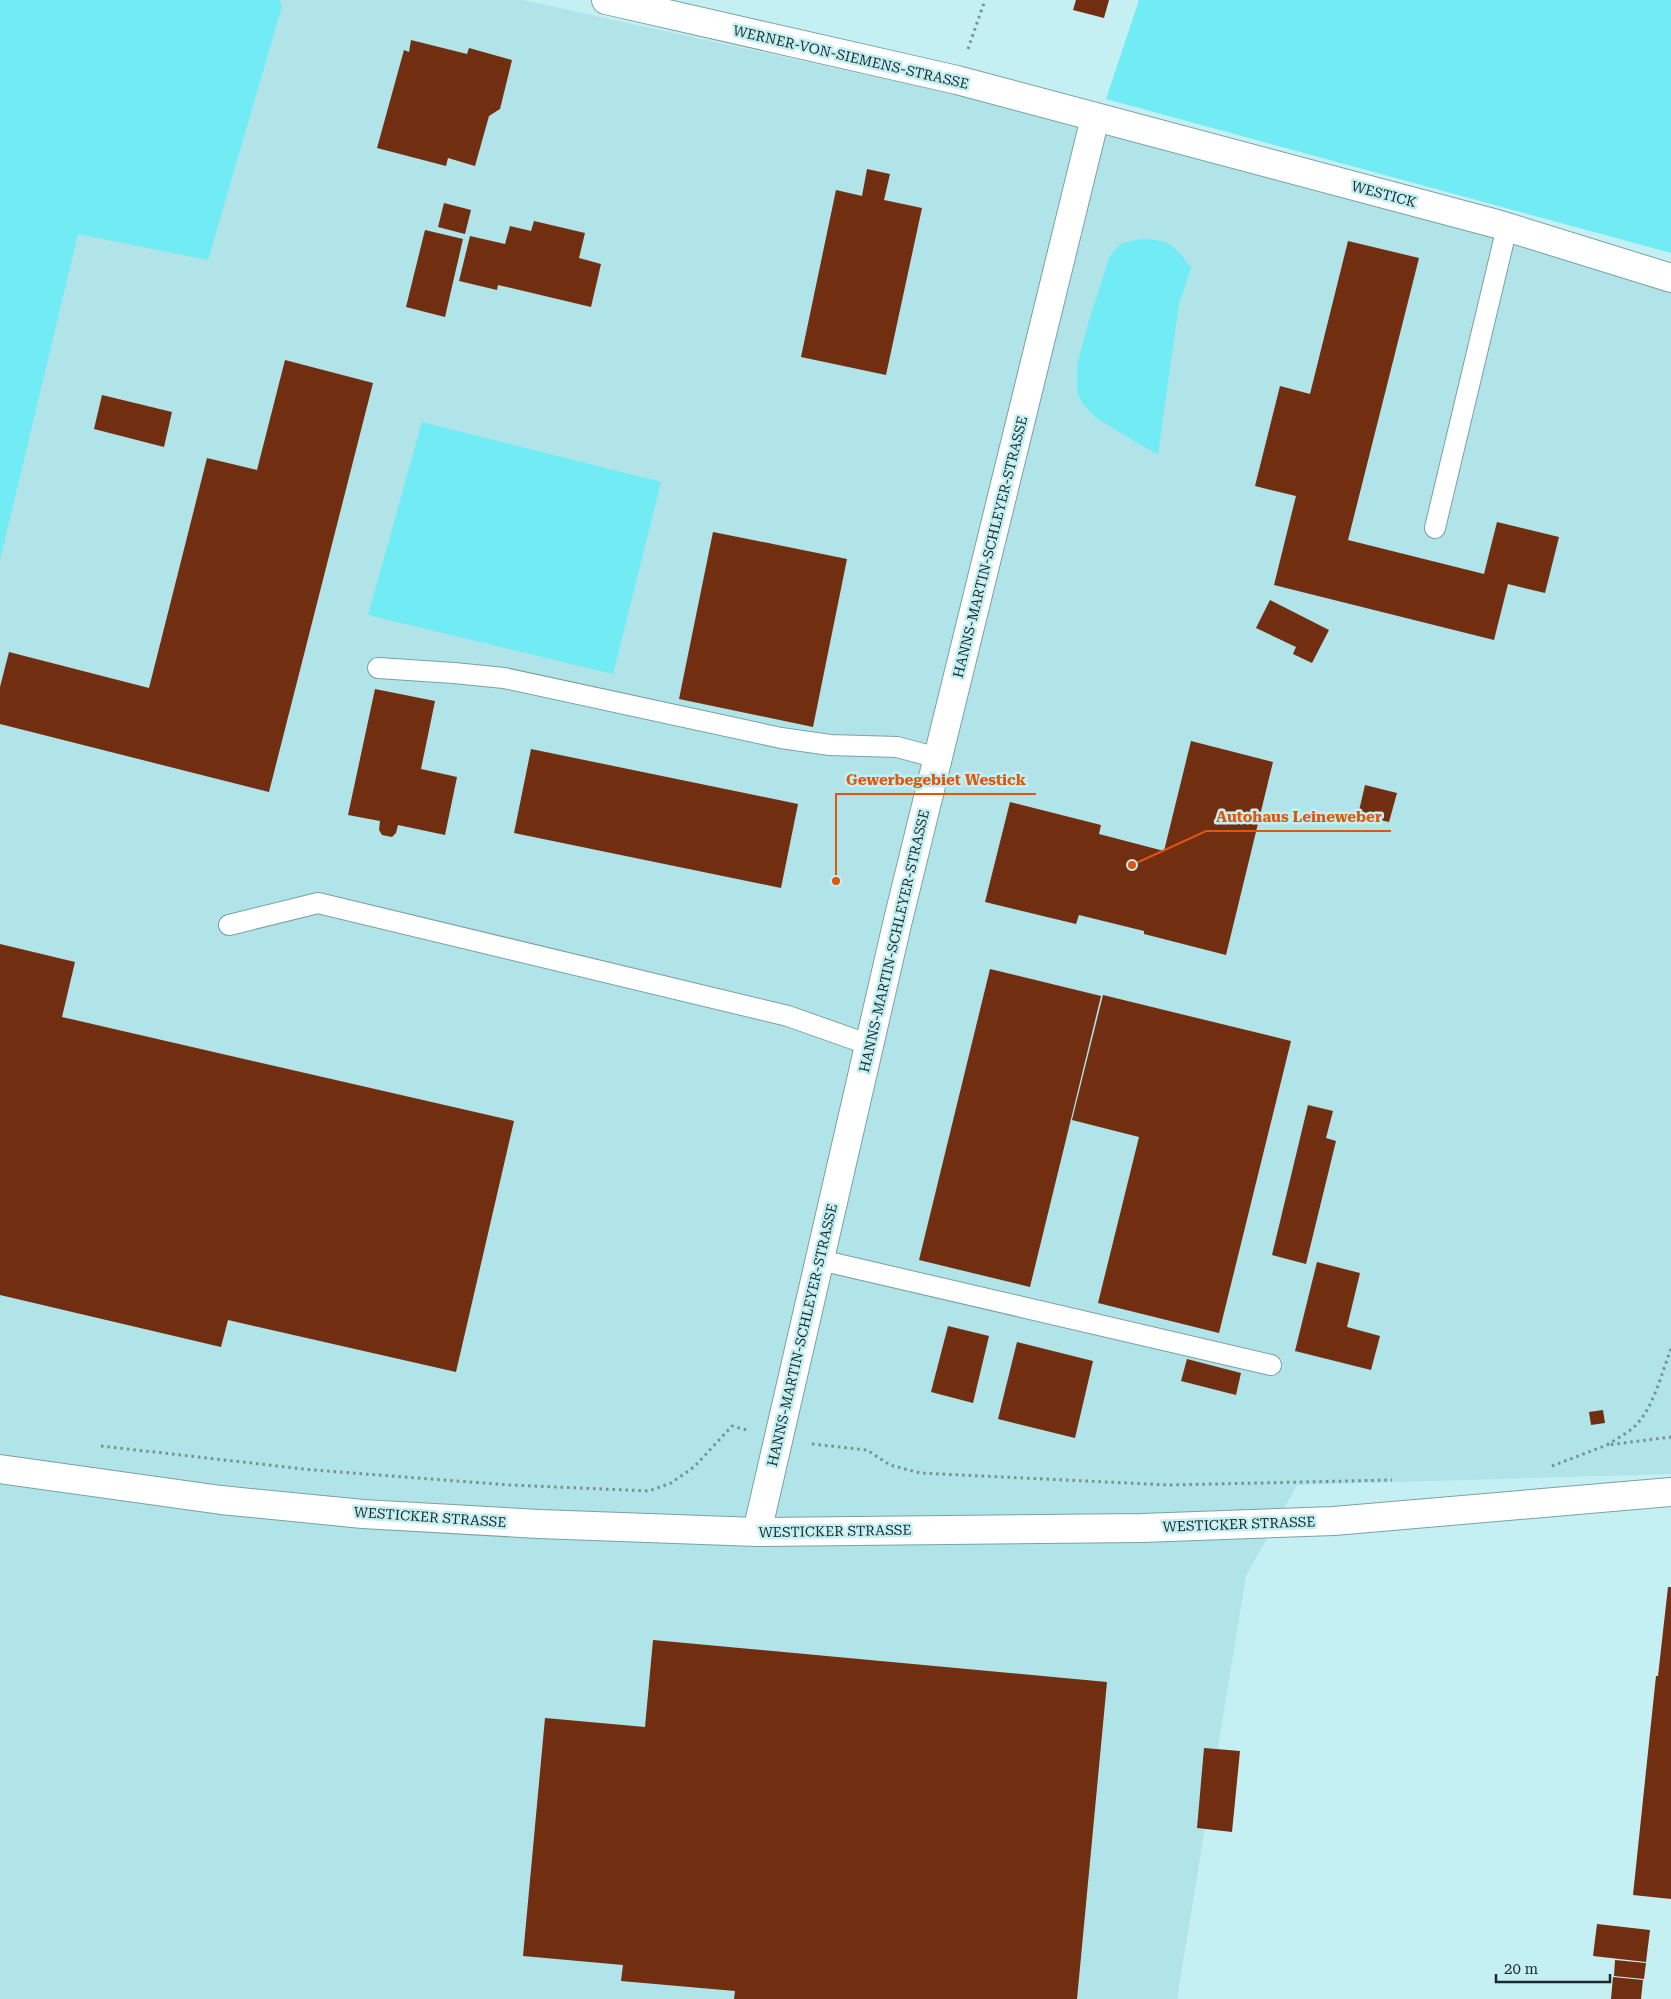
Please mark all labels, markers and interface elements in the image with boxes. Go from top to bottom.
street label: WERNER-VON-SIEMENS-STRASSE [732,22,970,92]
street label: WESTICK [1350,178,1418,210]
street label: HANNS-MARTIN-SCHLEYER-STRASSE [950,414,1030,680]
callout: Gewerbegebiet Westick [836,764,1036,794]
text: Gewerbegebiet Westick [846,771,1027,789]
callout: Autohaus Leineweber [1206,801,1391,831]
street label: HANNS-MARTIN-SCHLEYER-STRASSE [856,808,932,1074]
text: Autohaus Leineweber [1216,808,1382,826]
street label: HANNS-MARTIN-SCHLEYER-STRASSE [764,1202,840,1468]
street label: WESTICKER STRASSE [353,1504,507,1530]
street label: WESTICKER STRASSE [1162,1513,1316,1535]
street label: WESTICKER STRASSE [758,1522,912,1540]
scale bar [1496,1952,1610,1984]
text: 20 m [1504,1960,1539,1978]

